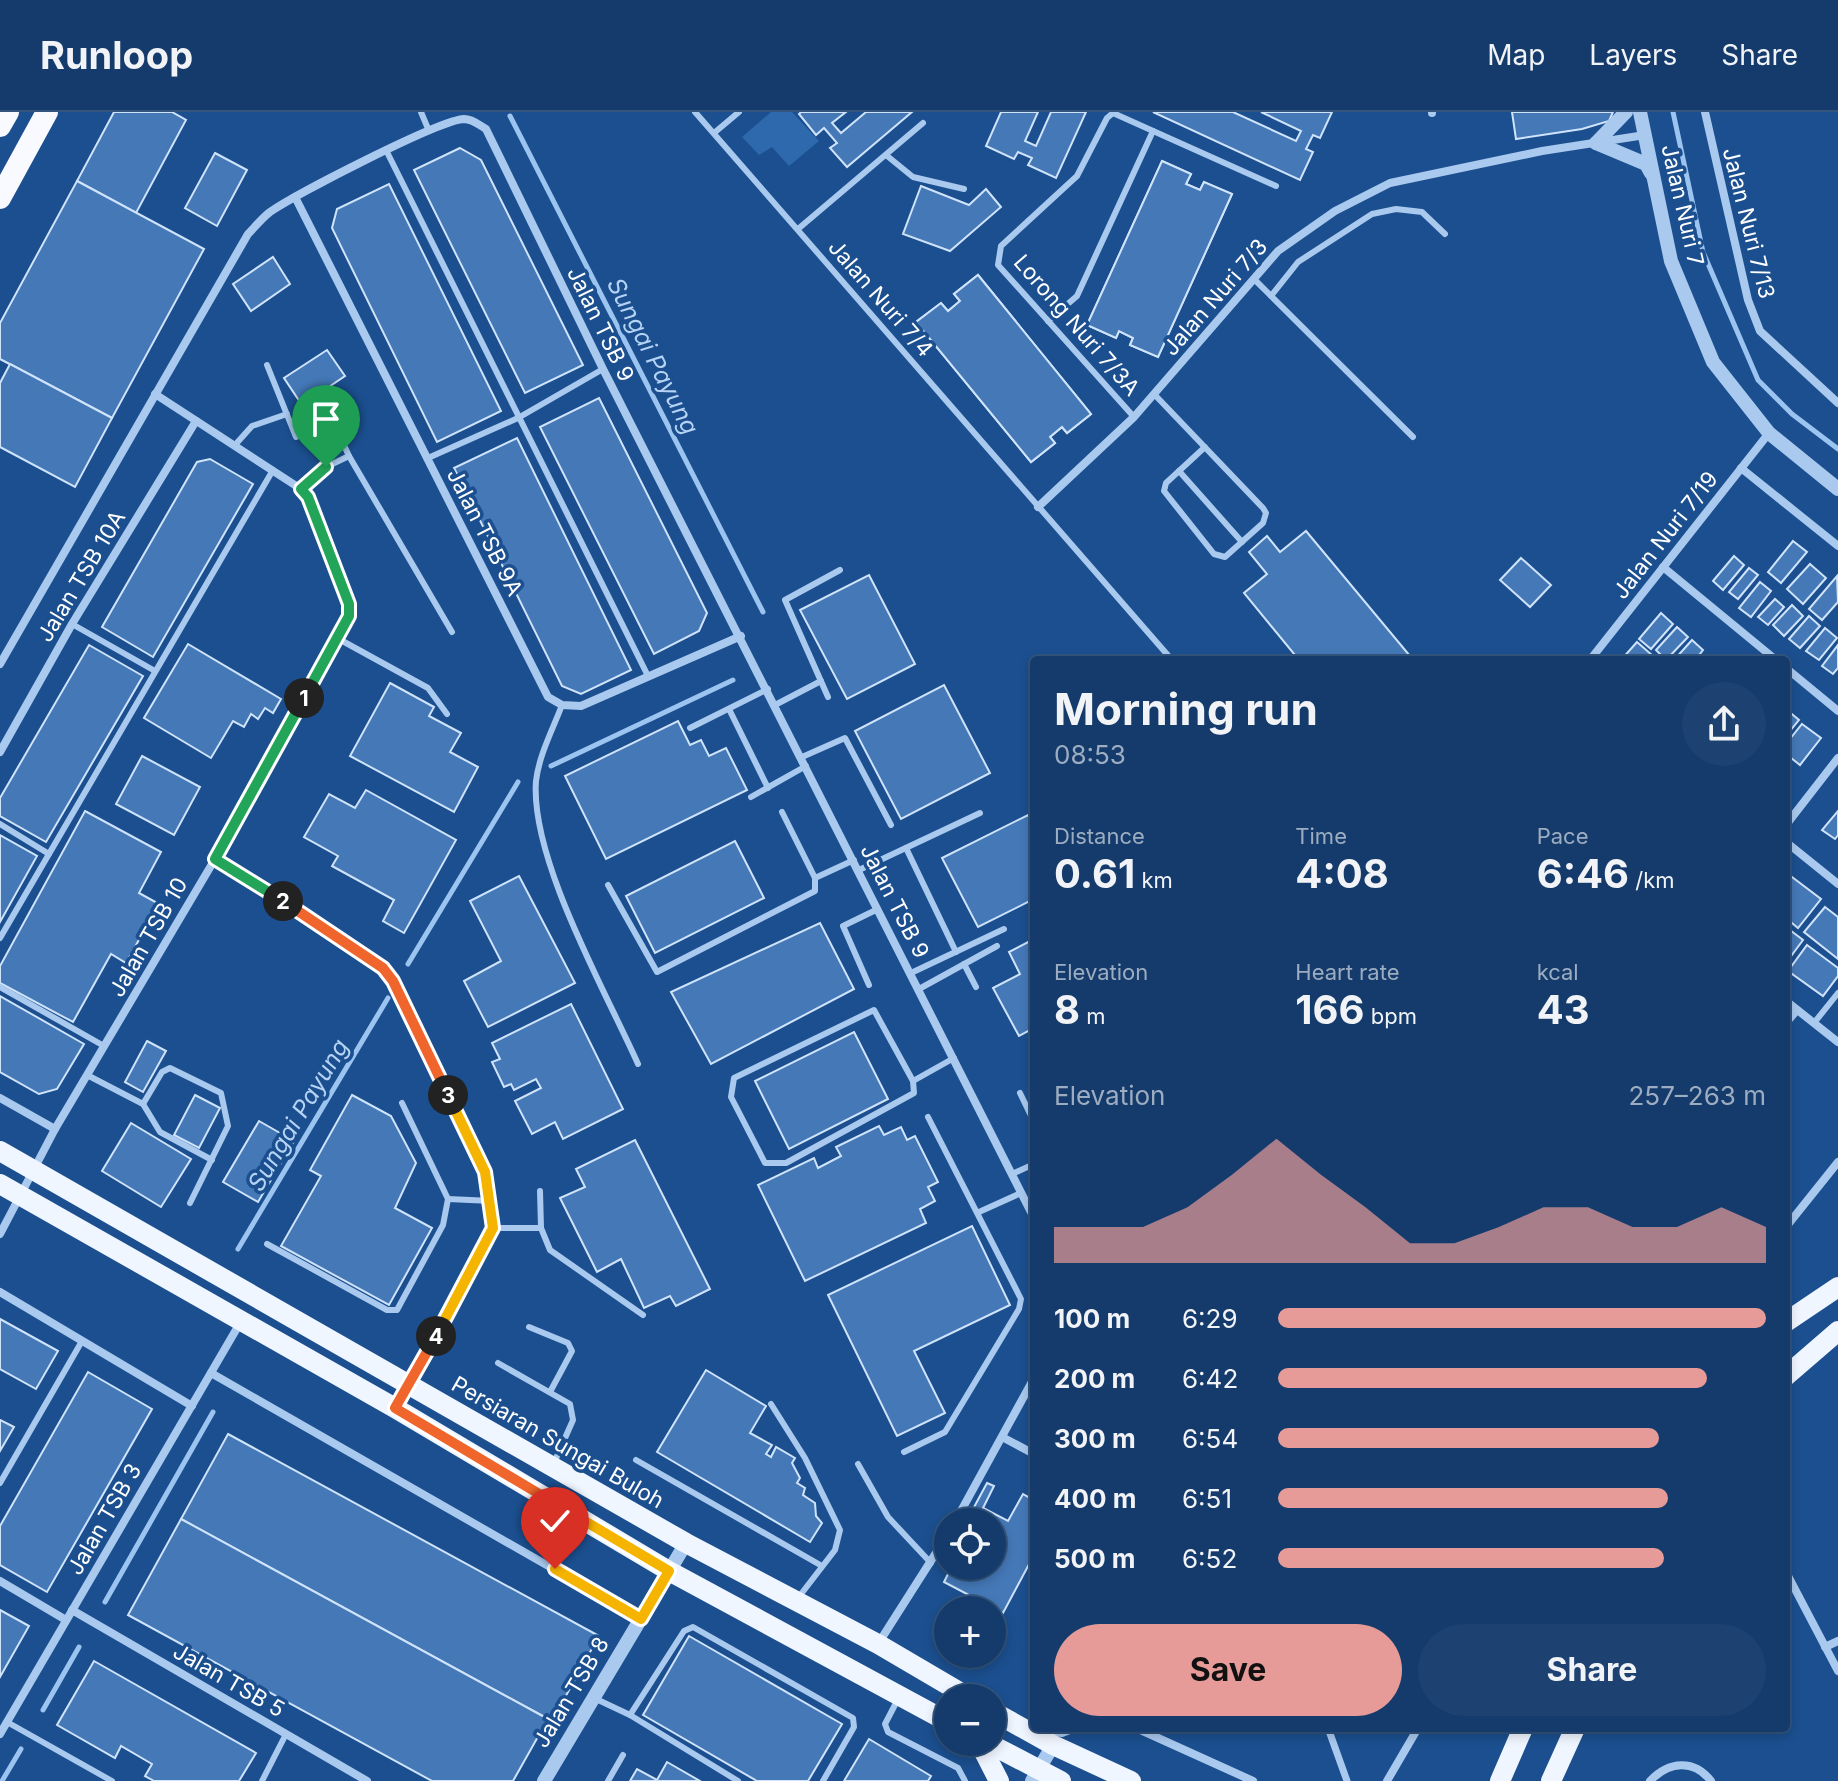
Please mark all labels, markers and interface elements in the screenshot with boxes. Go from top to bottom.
text: Runloop [40,32,193,78]
text: Map [1487,38,1545,72]
text: Layers [1589,38,1677,72]
text: Share [1721,38,1798,72]
street label: Jalan Nuri 7 [1656,142,1710,268]
street label: Jalan Nuri 7/13 [1718,145,1780,301]
street label: Jalan Nuri 7/4 [823,234,939,362]
street label: Jalan Nuri 7/3 [1157,234,1273,360]
street label: Lorong Nuri 7/3A [1009,249,1145,401]
street label: Jalan TSB 9 [562,262,640,386]
water label: Sungai Payung [601,273,705,439]
pin [292,385,360,467]
icon: arrive [304,397,348,441]
street label: Jalan TSB 9A [442,464,528,600]
street label: Jalan Nuri 7/19 [1607,466,1723,604]
street label: Jalan TSB 10A [32,506,130,646]
pin: 1 [284,678,324,718]
text: Morning run [1054,682,1318,736]
button: share [1682,682,1766,766]
text: 1 [299,685,309,711]
text: 08:53 [1054,739,1126,770]
text: Distance [1054,823,1145,849]
text: Time [1295,823,1347,849]
text: Pace [1537,823,1588,849]
street label: Jalan TSB 9 [855,840,935,962]
text: 0.61 [1054,849,1135,898]
text: 4:08 [1295,849,1389,898]
text: 6:46 [1537,849,1629,898]
text: km [1135,867,1173,893]
text: /km [1629,867,1675,893]
street label: Jalan TSB 10 [103,873,193,1001]
pin: 2 [263,881,303,921]
text: 2 [276,888,290,914]
text: Elevation [1054,959,1148,985]
text: Heart rate [1295,959,1400,985]
text: kcal [1537,959,1579,985]
text: 8 [1054,985,1080,1034]
text: 166 [1295,985,1365,1034]
text: 43 [1537,985,1590,1034]
text: m [1080,1003,1106,1029]
text: bpm [1365,1003,1417,1029]
water label: Sungai Payung [241,1034,355,1196]
pin: 3 [428,1075,468,1115]
text: Elevation [1054,1080,1165,1111]
text: 257–263 m [1628,1080,1766,1111]
text: 3 [441,1082,455,1108]
text: 100 m [1054,1303,1130,1334]
text: 6:29 [1182,1303,1238,1334]
pin: 4 [416,1316,456,1356]
text: 4 [429,1323,443,1349]
text: 200 m [1054,1363,1135,1394]
text: 6:42 [1182,1363,1238,1394]
street label: Persiaran Sungai Buloh [447,1371,669,1513]
text: 300 m [1054,1423,1136,1454]
text: 6:54 [1182,1423,1238,1454]
street label: Jalan TSB 3 [62,1459,146,1579]
text: 400 m [1054,1483,1137,1514]
text: 6:51 [1182,1483,1232,1514]
pin [521,1487,589,1569]
icon: check [533,1499,577,1543]
map controls [934,1508,1006,1756]
button: locate [934,1508,1006,1580]
text: 500 m [1054,1543,1136,1574]
text: 6:52 [1182,1543,1237,1574]
button: + [934,1596,1006,1668]
button: Save [1054,1624,1402,1716]
button: Share [1418,1624,1766,1716]
street label: Jalan TSB 8 [528,1632,614,1752]
street label: Jalan TSB 5 [169,1638,289,1722]
button: − [934,1684,1006,1756]

